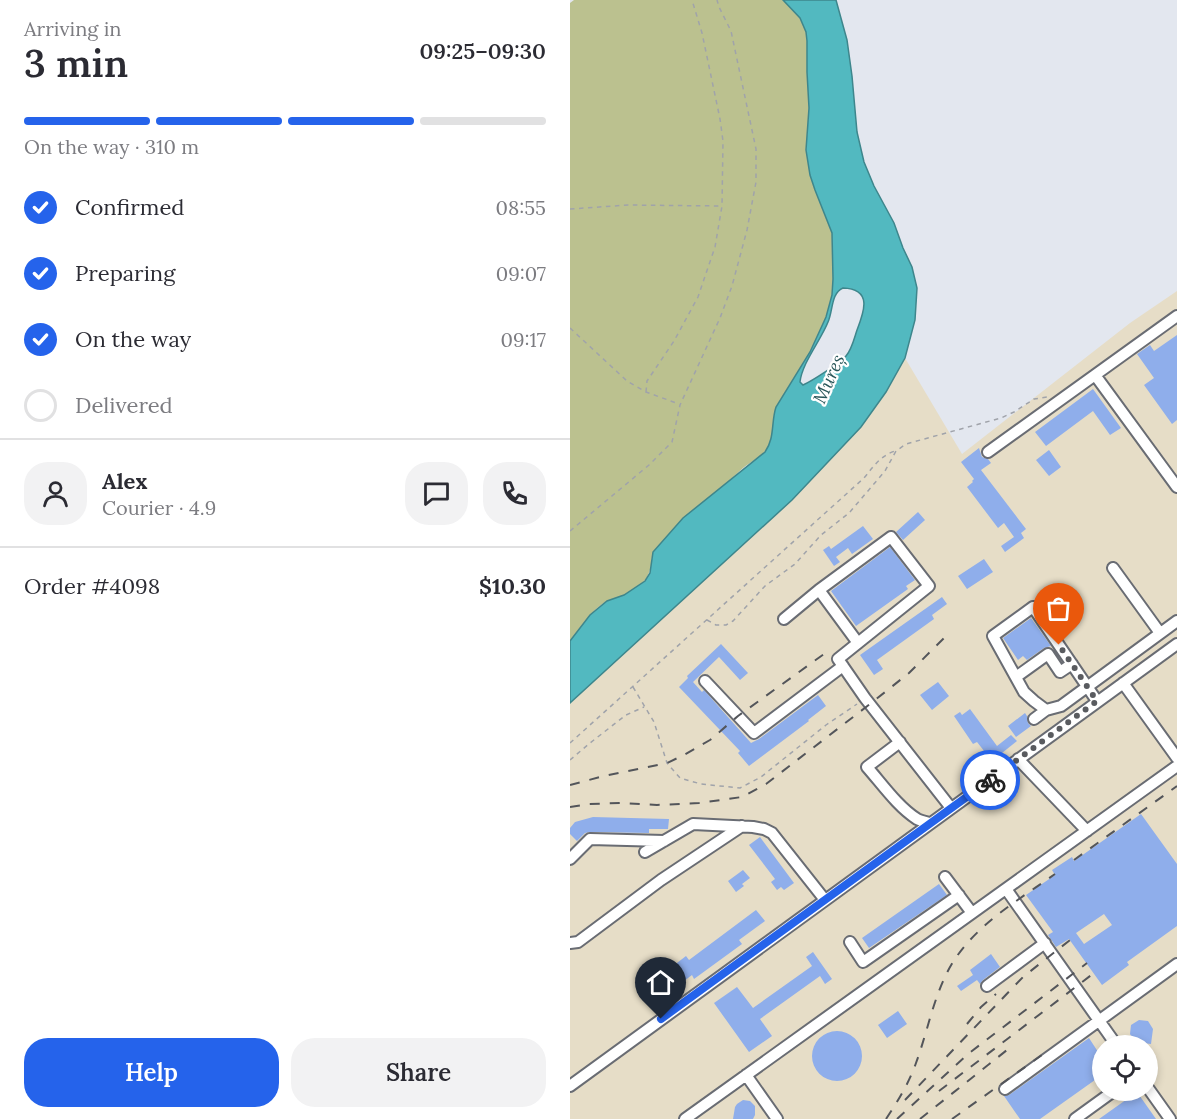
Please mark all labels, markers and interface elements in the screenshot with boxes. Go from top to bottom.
text: Arriving in [24,16,121,41]
text: 09:25–09:30 [419,37,546,65]
text: 3 min [24,38,128,88]
text: On the way · 310 m [24,134,199,159]
icon: check [24,191,57,224]
text: Confirmed [75,193,184,221]
text: 08:55 [496,195,546,220]
icon: check [24,257,57,290]
text: Preparing [75,259,175,287]
text: 09:07 [496,261,546,286]
icon: check [24,323,57,356]
text: On the way [75,325,191,353]
text: 09:17 [501,327,546,352]
water label: Mureș [808,351,849,407]
text: Delivered [75,391,173,419]
button: person [24,462,87,525]
button: chat [405,462,468,525]
button: phone [483,462,546,525]
text: Alex [102,467,147,495]
text: Courier · 4.9 [102,495,216,520]
text: Order #4098 [24,572,160,600]
text: $10.30 [479,572,546,600]
pin [1033,583,1084,645]
icon: bag [1042,592,1075,625]
courier [960,750,1020,810]
icon: bike [974,764,1007,797]
pin [635,957,686,1019]
icon: home [644,966,677,999]
map controls [1092,1035,1158,1101]
button: locate [1092,1035,1158,1101]
button: Help [24,1038,279,1107]
button: Share [291,1038,546,1107]

